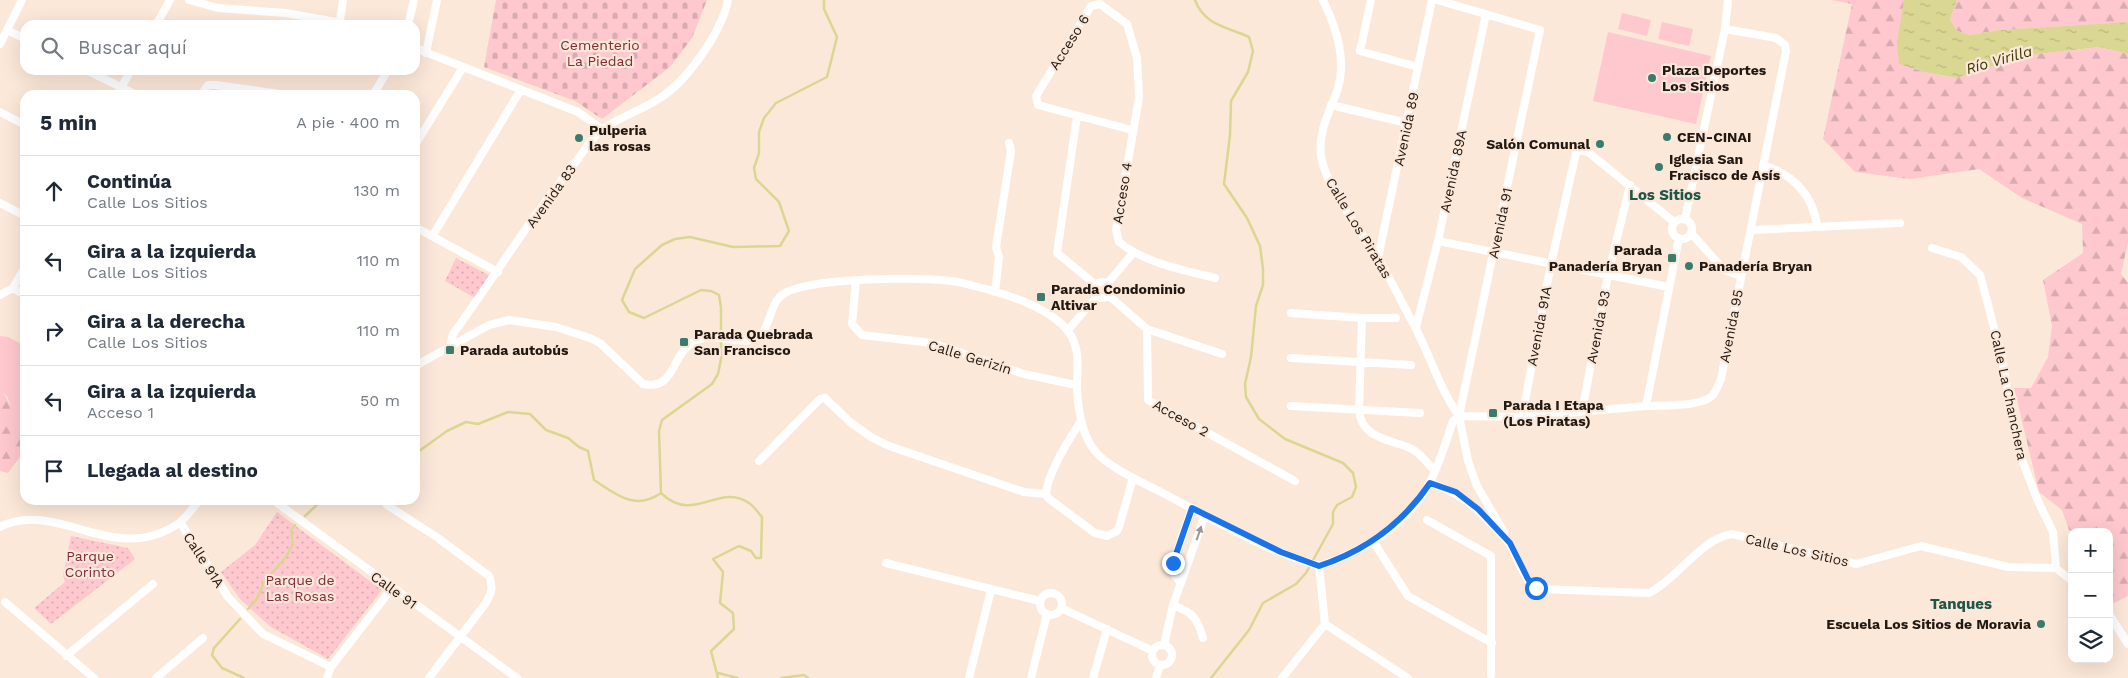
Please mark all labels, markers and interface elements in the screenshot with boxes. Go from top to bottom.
street label: Acceso 6 [1046,11,1092,73]
search box [20,20,420,75]
icon: search [38,34,66,62]
text: Buscar aquí [78,36,187,59]
park label: Cementerio La Piedad [560,37,640,69]
water label: Río Virilla [1964,42,2034,78]
place label: Plaza Deportes Los Sitios [1662,62,1767,94]
marker: Plaza Deportes Los Sitios [1646,72,1658,84]
street label: Avenida 89 [1390,91,1422,167]
text: 5 min [40,110,97,135]
text: A pie · 400 m [296,113,400,132]
place label: Pulperia las rosas [589,122,651,154]
street label: Avenida 89A [1436,128,1470,214]
place label: CEN-CINAI [1677,129,1751,145]
marker: CEN-CINAI [1661,131,1673,143]
marker: Pulperia las rosas [573,132,585,144]
place label: Salón Comunal [1486,136,1590,152]
marker: Salón Comunal [1594,138,1606,150]
place label: Iglesia San Fracisco de Asís [1669,151,1781,183]
street label: Avenida 83 [523,161,579,231]
street label: Acceso 4 [1109,161,1135,225]
marker: Iglesia San Fracisco de Asís [1653,161,1665,173]
text: Continúa [87,170,171,193]
street label: Calle Los Piratas [1323,175,1395,281]
icon: ahead [40,177,68,205]
text: 130 m [354,181,400,200]
street label: Avenida 91 [1485,186,1515,260]
district label: Los Sitios [1629,186,1701,204]
text: Calle Los Sitios [87,193,208,212]
text: Gira a la izquierda [87,240,256,263]
place label: Parada Panadería Bryan [1549,242,1663,274]
icon: left [40,247,68,275]
text: 110 m [357,251,400,270]
marker: Parada Panadería Bryan [1666,252,1678,264]
place label: Panadería Bryan [1699,258,1812,274]
marker: Panadería Bryan [1683,260,1695,272]
text: Calle Los Sitios [87,263,208,282]
place label: Parada Condominio Altivar [1051,281,1185,313]
street label: Avenida 91A [1523,285,1555,367]
street label: Avenida 95 [1716,288,1746,364]
street label: Avenida 93 [1583,289,1613,365]
marker: Parada Condominio Altivar [1035,291,1047,303]
text: Gira a la derecha [87,310,245,333]
icon: right [40,317,68,345]
text: 110 m [357,321,400,340]
place label: Parada Quebrada San Francisco [694,326,814,358]
street label: Calle La Chanchera [1987,328,2031,462]
text: Calle Los Sitios [87,333,208,352]
marker: Parada Quebrada San Francisco [678,336,690,348]
street label: Calle Gerizín [926,337,1014,377]
place label: Parada autobús [460,342,569,358]
marker: Parada autobús [444,344,456,356]
text: Gira a la izquierda [87,380,256,403]
icon: left [40,387,68,415]
text: 50 m [360,391,400,410]
street label: Acceso 2 [1150,396,1212,440]
place label: Parada I Etapa (Los Piratas) [1503,397,1604,429]
text: Acceso 1 [87,403,154,422]
marker: Parada I Etapa (Los Piratas) [1487,407,1499,419]
icon: arrive [40,457,68,485]
text: Llegada al destino [87,459,258,482]
one-way arrow [1195,525,1203,540]
map controls [2068,528,2113,663]
button: + [2068,528,2113,573]
street label: Calle 91A [180,530,228,590]
street label: Calle Los Sitios [1744,530,1850,570]
park label: Parque Corinto [65,548,115,580]
route end [1162,552,1185,575]
street label: Calle 91 [368,568,420,612]
park label: Parque de Las Rosas [265,572,335,604]
button: − [2068,573,2113,618]
route start [1525,577,1548,600]
district label: Tanques [1930,595,1992,613]
place label: Escuela Los Sitios de Moravia [1826,616,2032,632]
marker: Escuela Los Sitios de Moravia [2035,618,2047,630]
button: layers [2068,618,2113,663]

